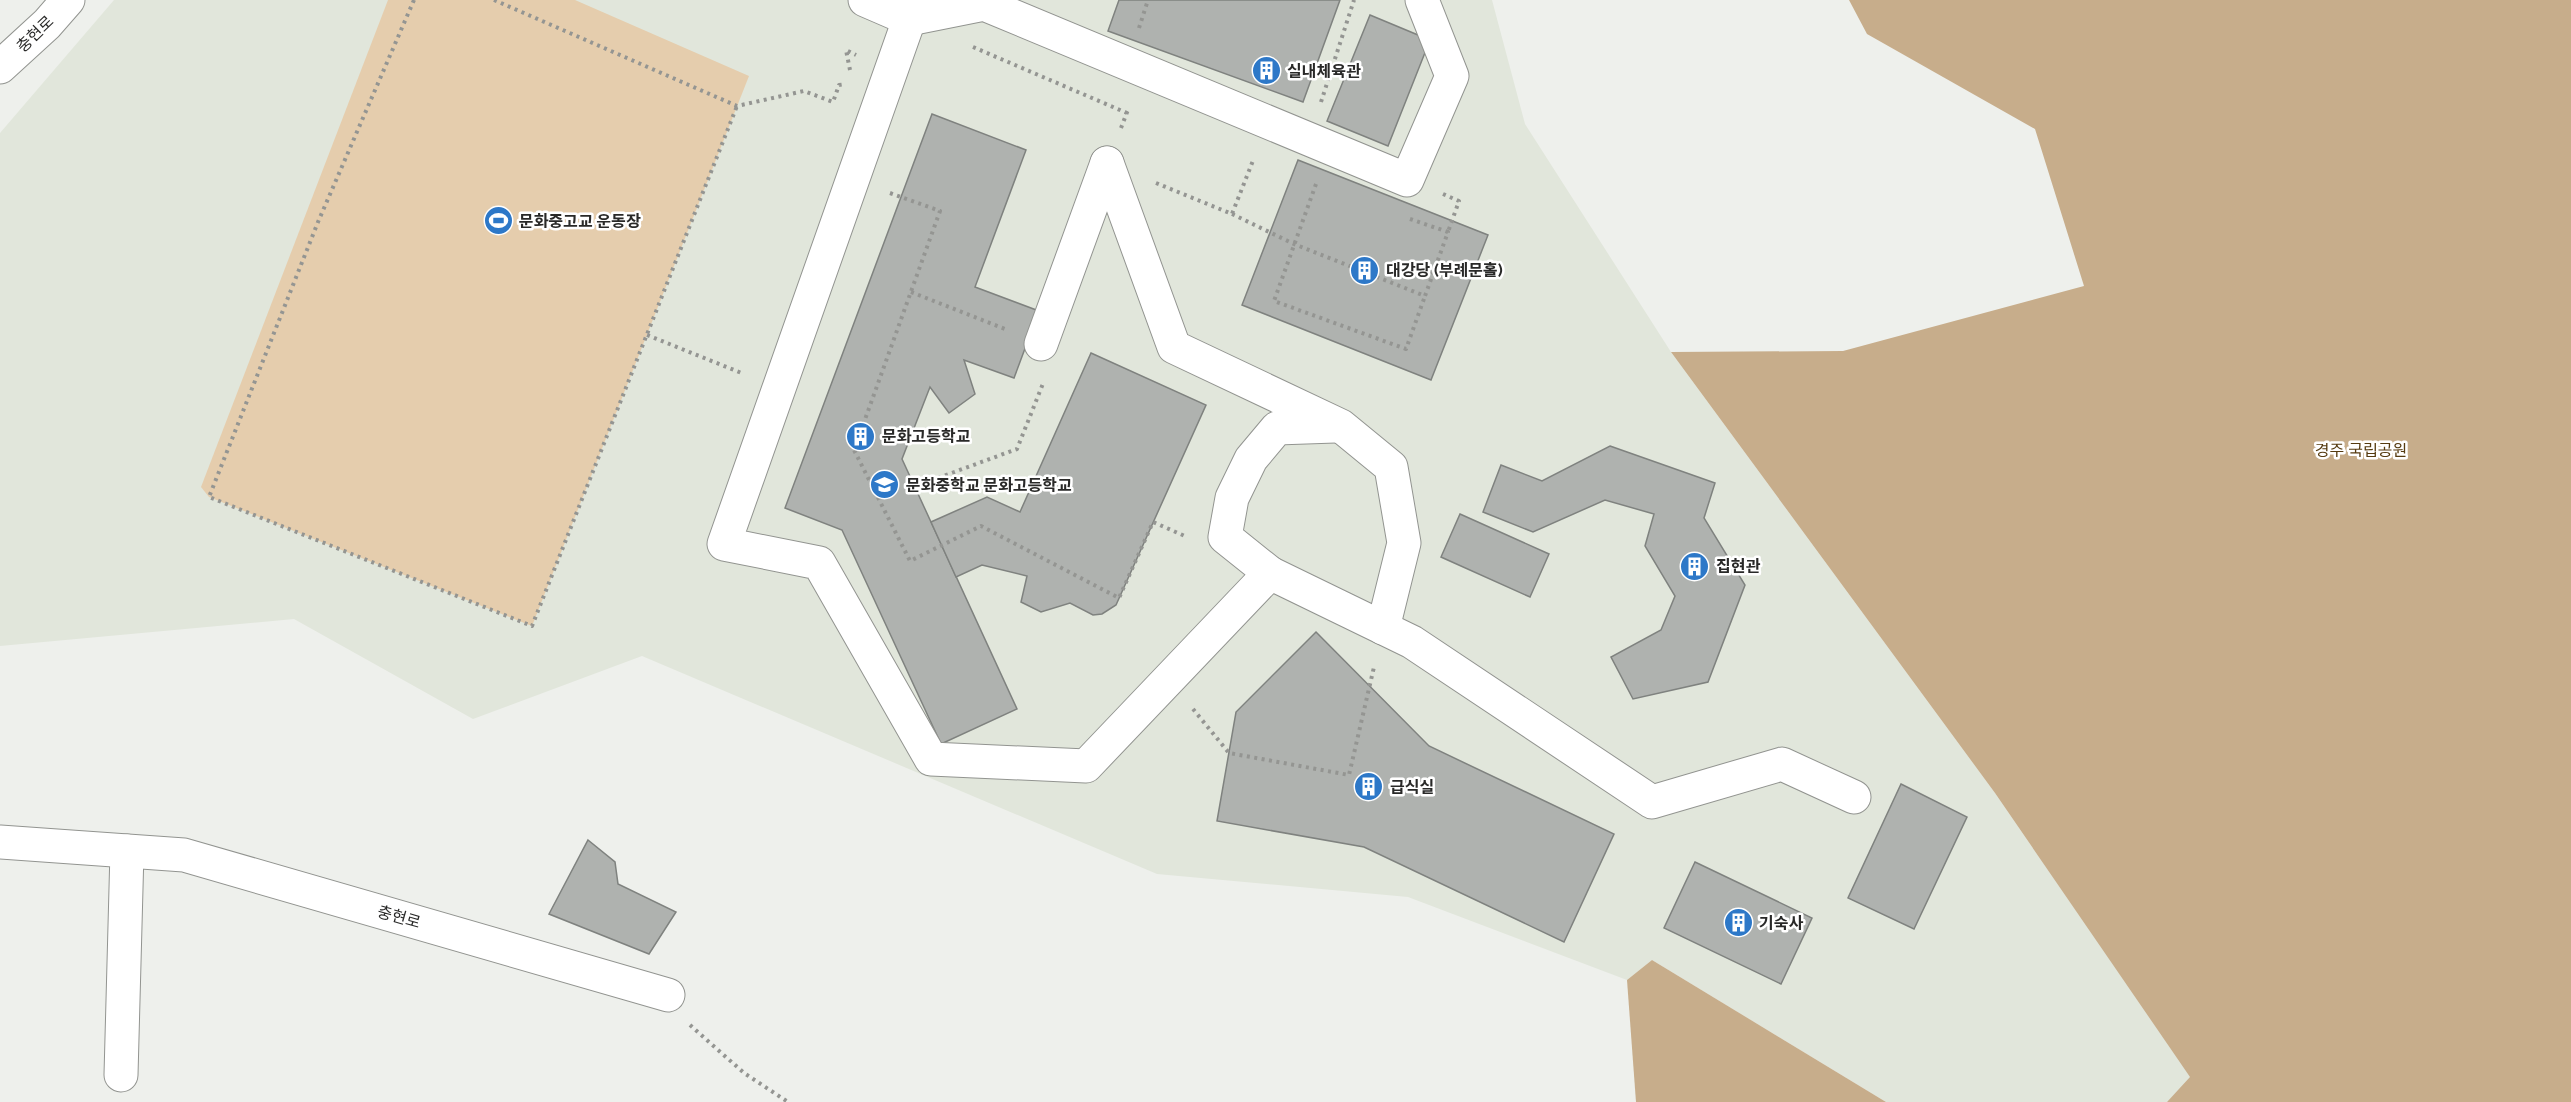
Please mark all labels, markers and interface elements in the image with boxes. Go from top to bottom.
street label: 충현로 [13,12,58,56]
building icon: 실내체육관 [1250,55,1282,87]
place label: 실내체육관 [1287,62,1361,81]
sports icon: 문화중고교 운동장 [482,205,514,237]
place label: 문화중고교 운동장 [519,212,641,231]
building icon: 대강당 (부례문홀) [1349,254,1381,286]
place label: 대강당 (부례문홀) [1386,261,1503,280]
building icon: 문화고등학교 [845,420,877,452]
place label: 문화고등학교 [882,427,971,446]
park label: 경주 국립공원 [2315,441,2407,460]
school or university icon: 문화중학교 문화고등학교 [869,469,901,501]
place label: 문화중학교 문화고등학교 [906,476,1072,495]
building icon: 집현관 [1679,550,1711,582]
place label: 집현관 [1716,557,1760,576]
building icon: 급식실 [1353,771,1385,803]
place label: 급식실 [1390,778,1434,797]
street label: 충현로 [375,902,423,932]
building icon: 기숙사 [1722,907,1754,939]
place label: 기숙사 [1759,914,1803,933]

